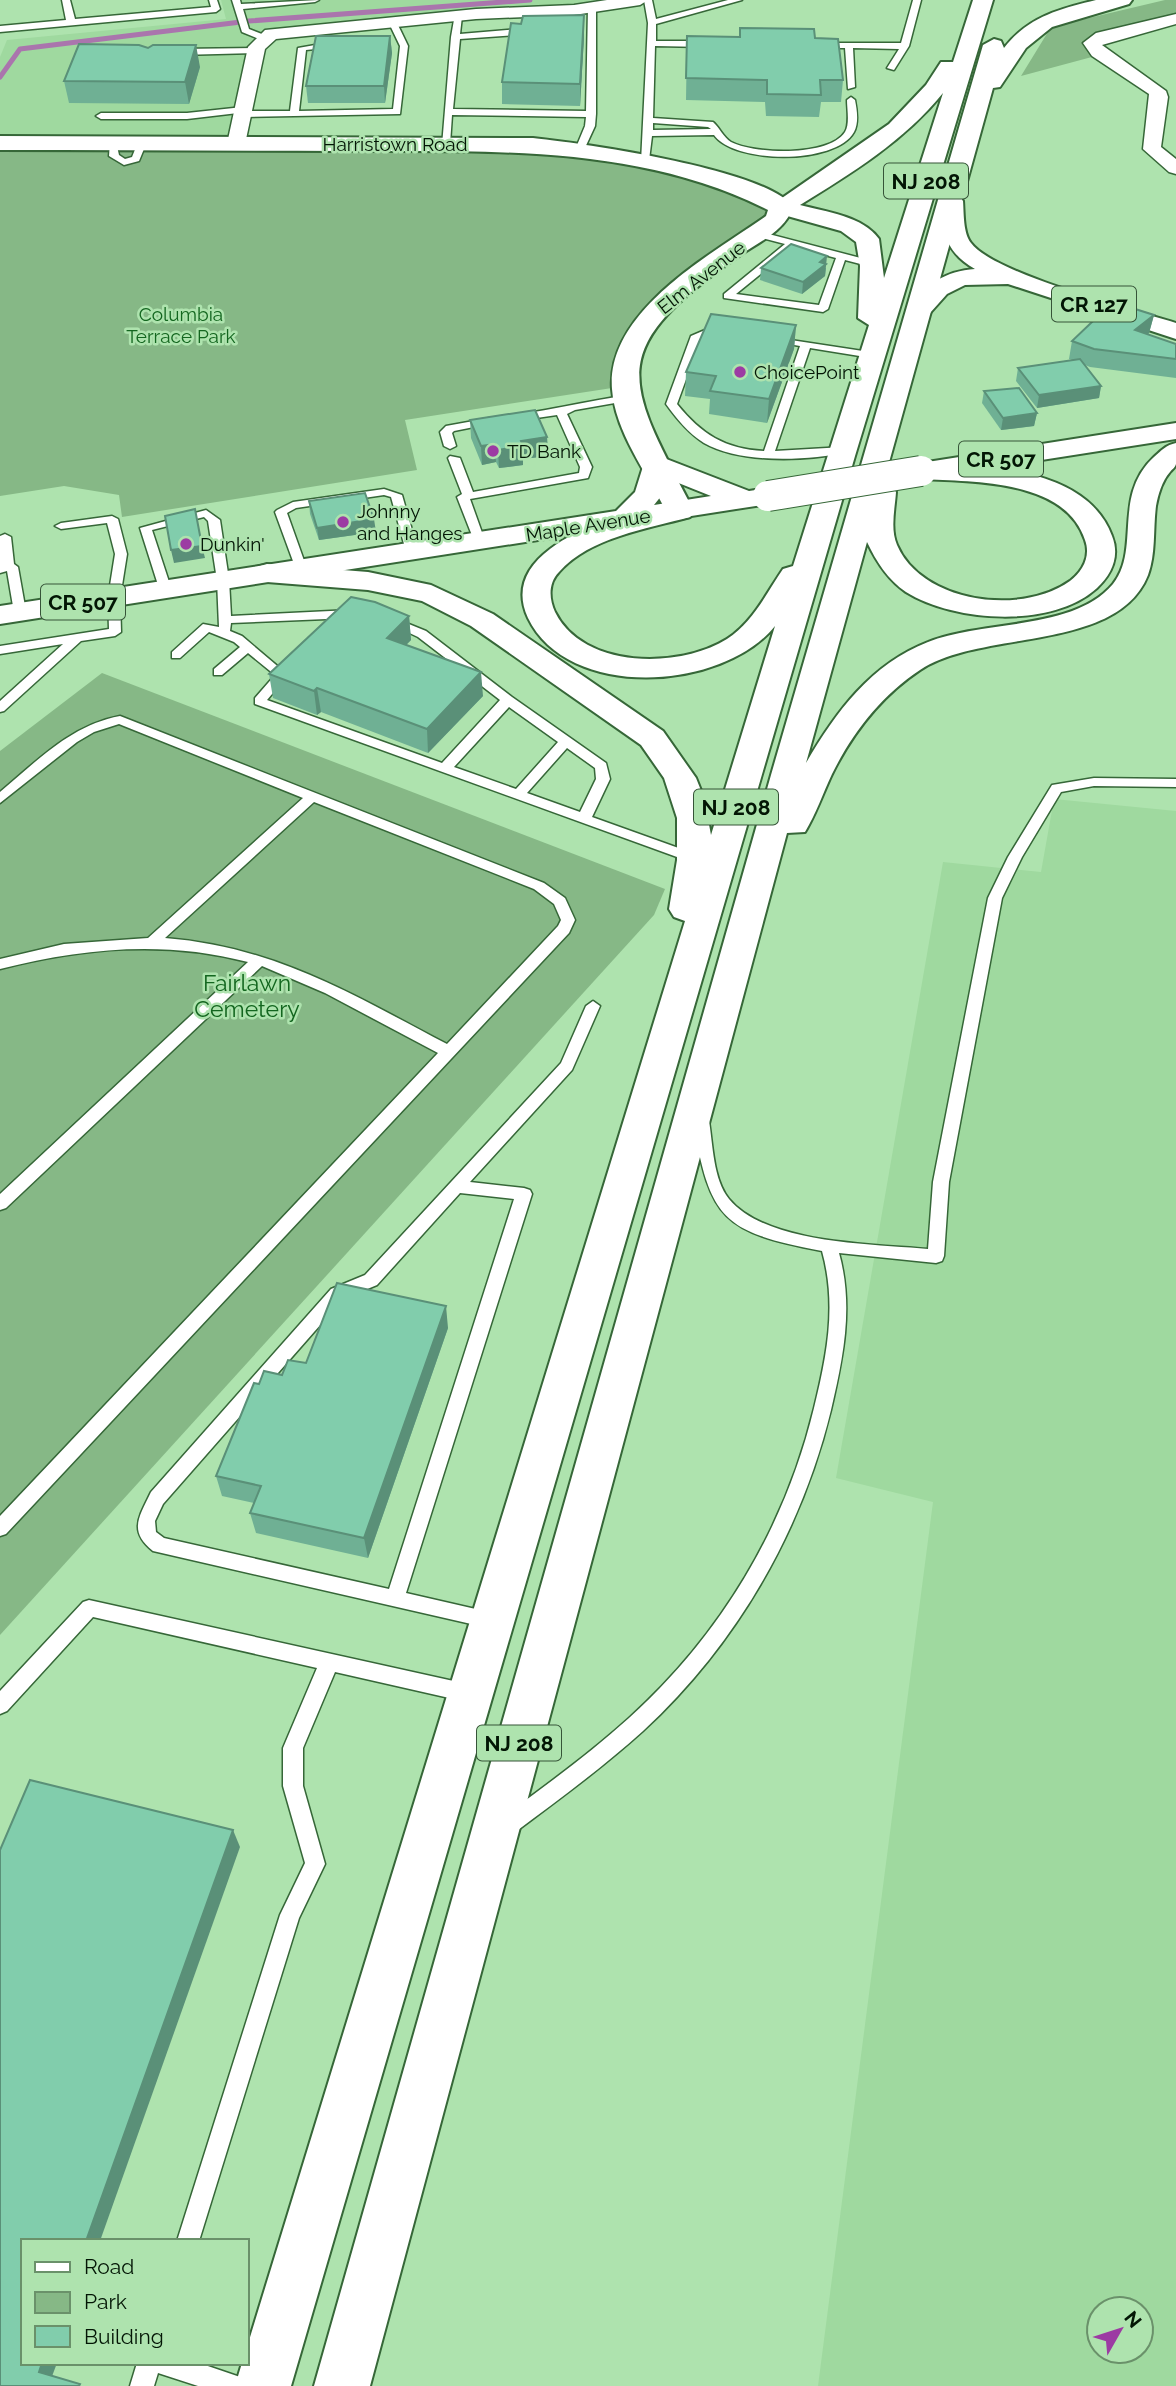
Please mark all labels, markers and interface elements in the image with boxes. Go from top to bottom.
street label: Harristown Road [322,133,468,155]
road number: NJ 208 [884,164,968,198]
street label: Elm Avenue [653,236,749,318]
road number: CR 127 [1052,286,1136,322]
park label: Columbia Terrace Park [126,303,236,347]
place label: ChoicePoint [754,361,860,383]
marker: ChoicePoint [732,364,748,380]
place label: TD Bank [507,440,581,462]
road number: CR 507 [959,442,1043,476]
marker: TD Bank [485,443,501,459]
place label: Johnny and Hanges [357,500,463,544]
street label: Maple Avenue [524,504,652,546]
marker: Johnny and Hanges [335,514,351,530]
place label: Dunkin' [200,533,265,555]
marker: Dunkin' [178,536,194,552]
road number: CR 507 [41,584,125,620]
road number: NJ 208 [694,790,778,824]
park label: Fairlawn Cemetery [194,969,300,1022]
road number: NJ 208 [477,1726,561,1760]
legend [21,2239,248,2365]
text: Road [84,2254,134,2279]
text: Park [84,2289,127,2314]
north arrow [1085,2295,1155,2365]
text: N [1120,2307,1146,2332]
text: Building [84,2324,164,2349]

